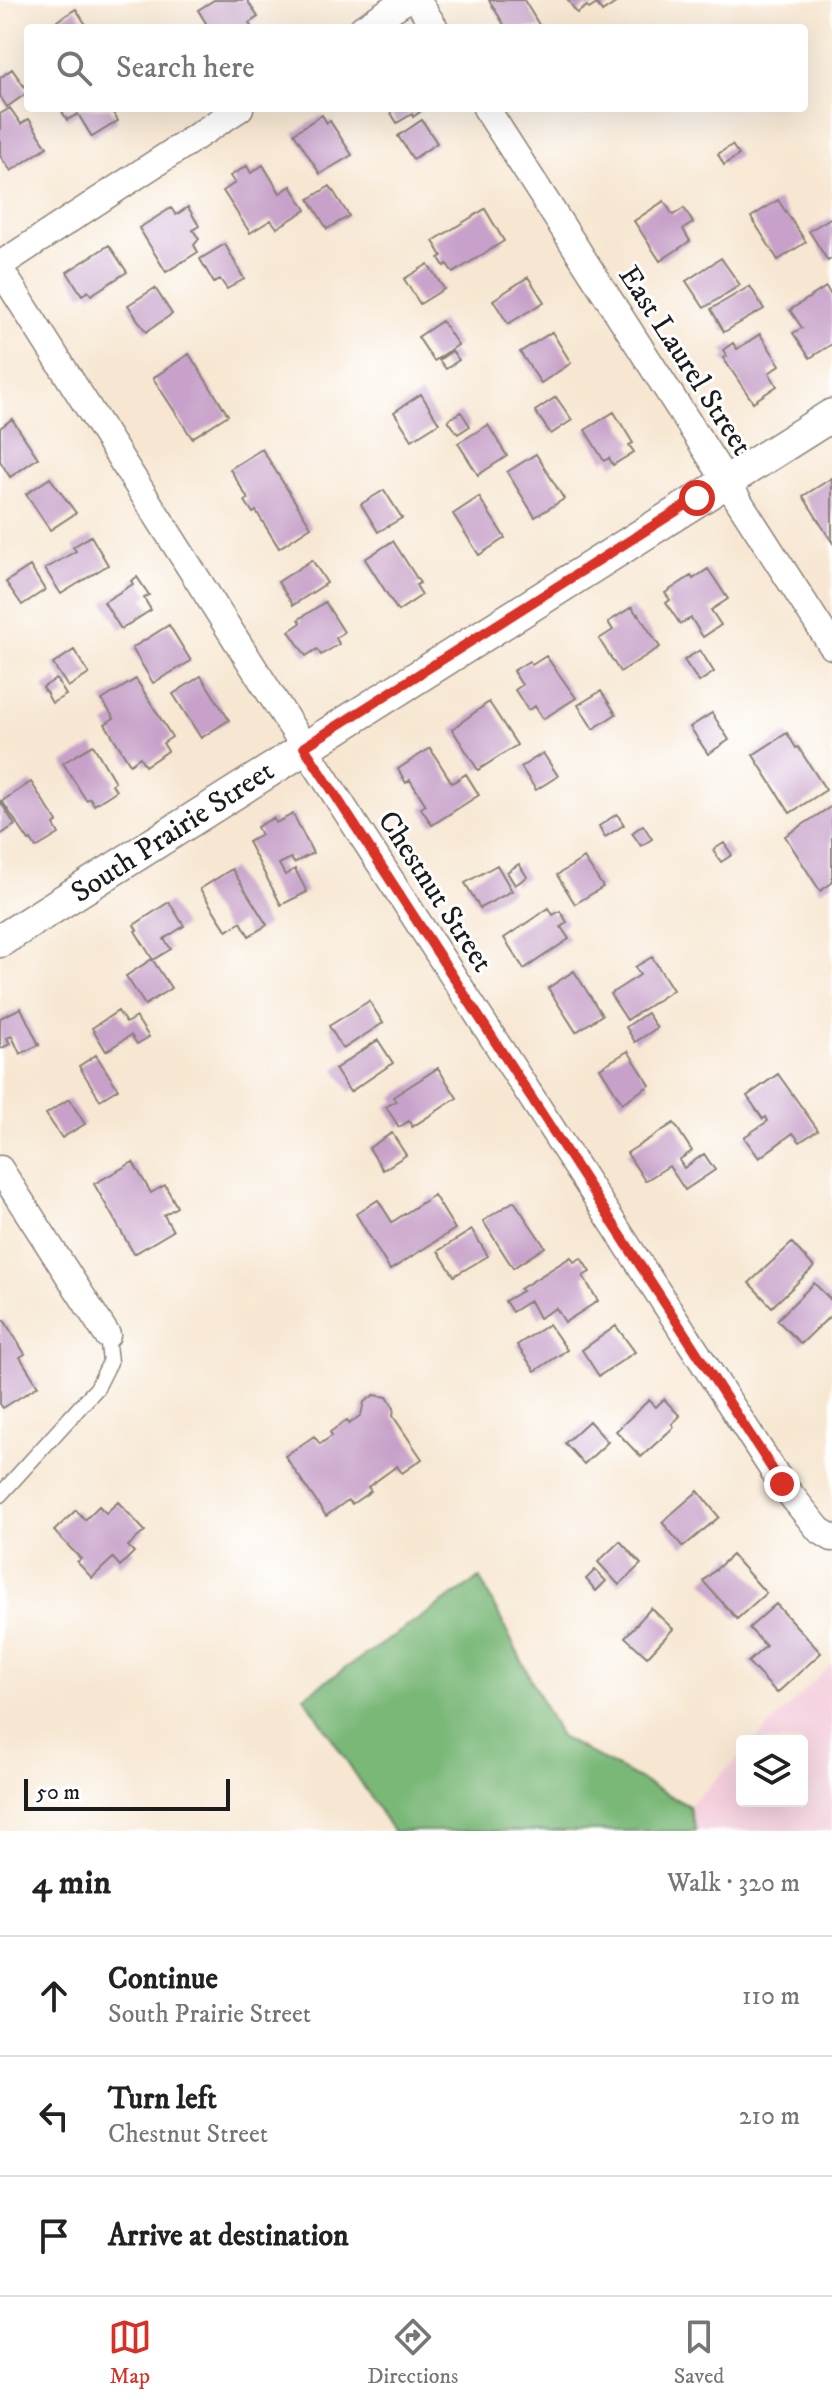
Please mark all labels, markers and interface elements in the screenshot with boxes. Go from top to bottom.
search box [24,24,808,112]
icon: search [52,46,96,90]
text: Search here [116,50,255,87]
street label: East Laurel Street [610,259,760,463]
route start [679,480,715,516]
street label: South Prairie Street [64,753,281,912]
street label: Chestnut Street [369,804,501,979]
route end [764,1466,800,1502]
map controls [736,1735,808,1807]
button: layers [736,1735,808,1807]
scale bar [24,1775,230,1811]
text: 50 m [36,1779,80,1806]
text: 4 min [32,1862,111,1904]
text: Walk · 320 m [667,1867,800,1900]
text: Continue [108,1961,218,1998]
icon: ahead [32,1974,76,2018]
text: 110 m [742,1980,800,2013]
text: South Prairie Street [108,1998,311,2031]
text: Turn left [108,2081,217,2118]
icon: left [32,2094,76,2138]
text: 210 m [739,2100,800,2133]
text: Chestnut Street [108,2118,268,2151]
icon: arrive [32,2214,76,2258]
text: Arrive at destination [108,2218,349,2255]
tab: Map [108,2315,152,2390]
tab: Directions [367,2315,458,2390]
tab: Saved [674,2315,724,2390]

